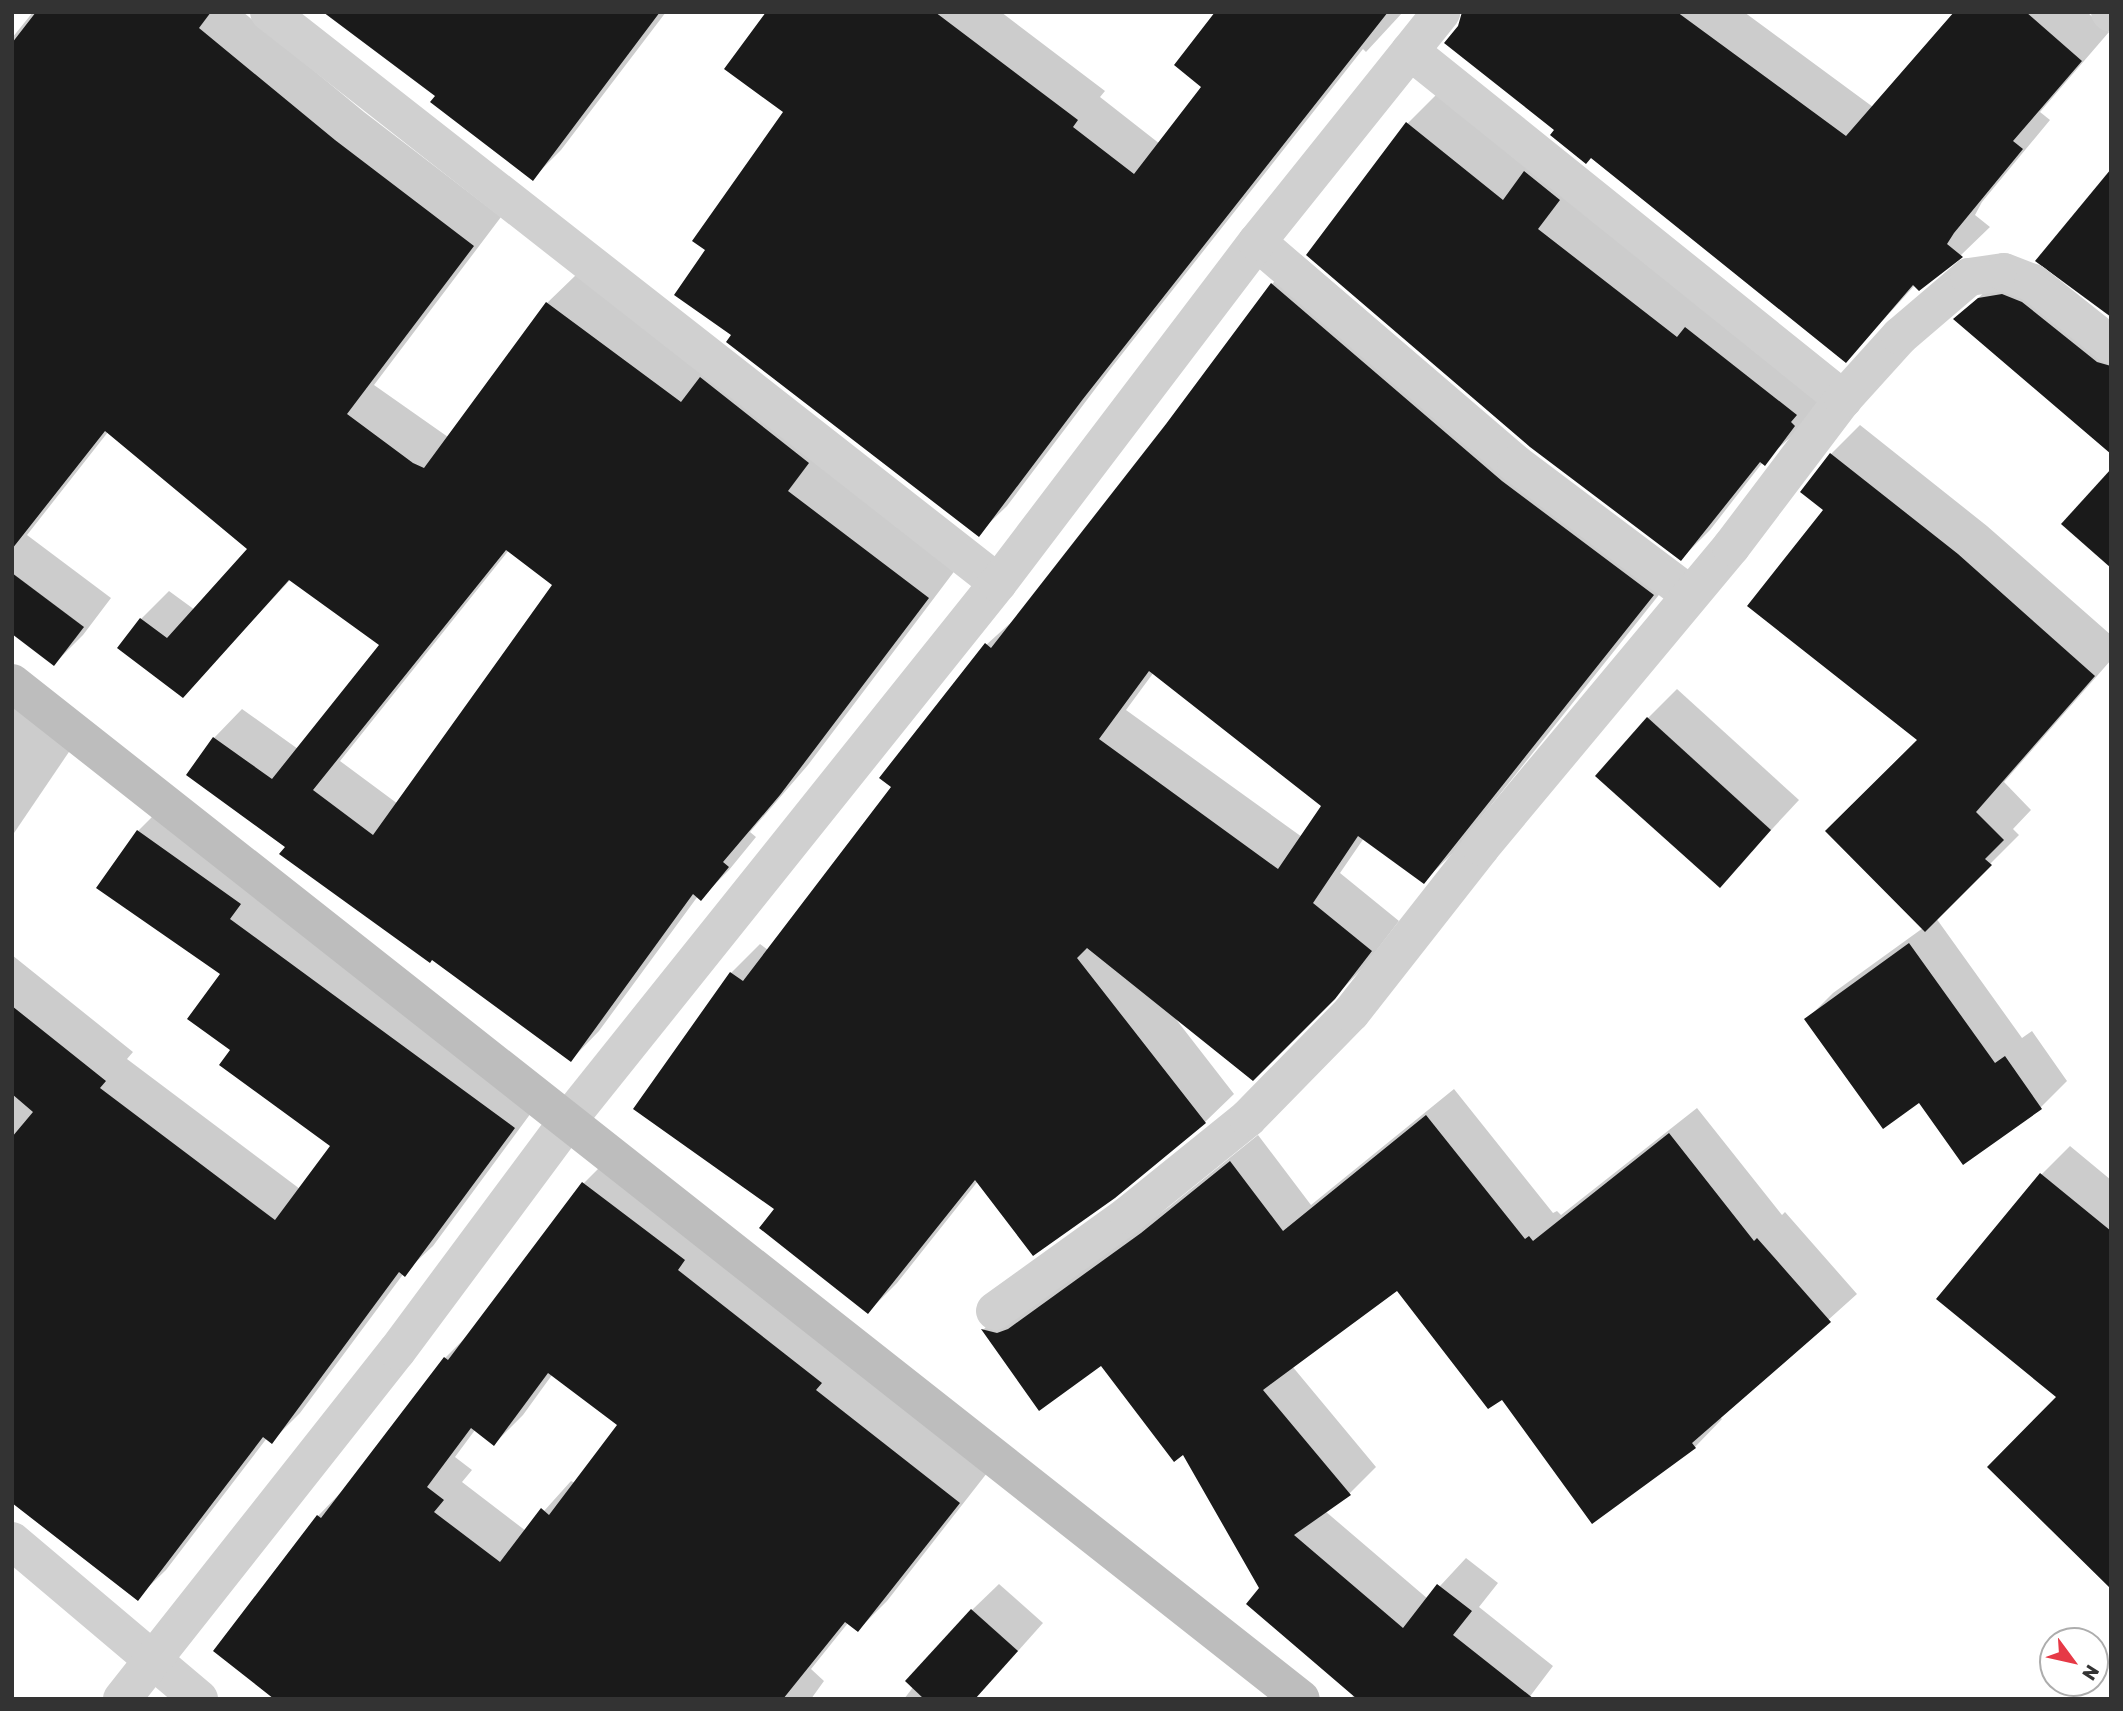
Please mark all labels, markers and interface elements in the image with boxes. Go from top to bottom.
north arrow [2039,1627,2109,1697]
text: N [2077,1661,2104,1685]

